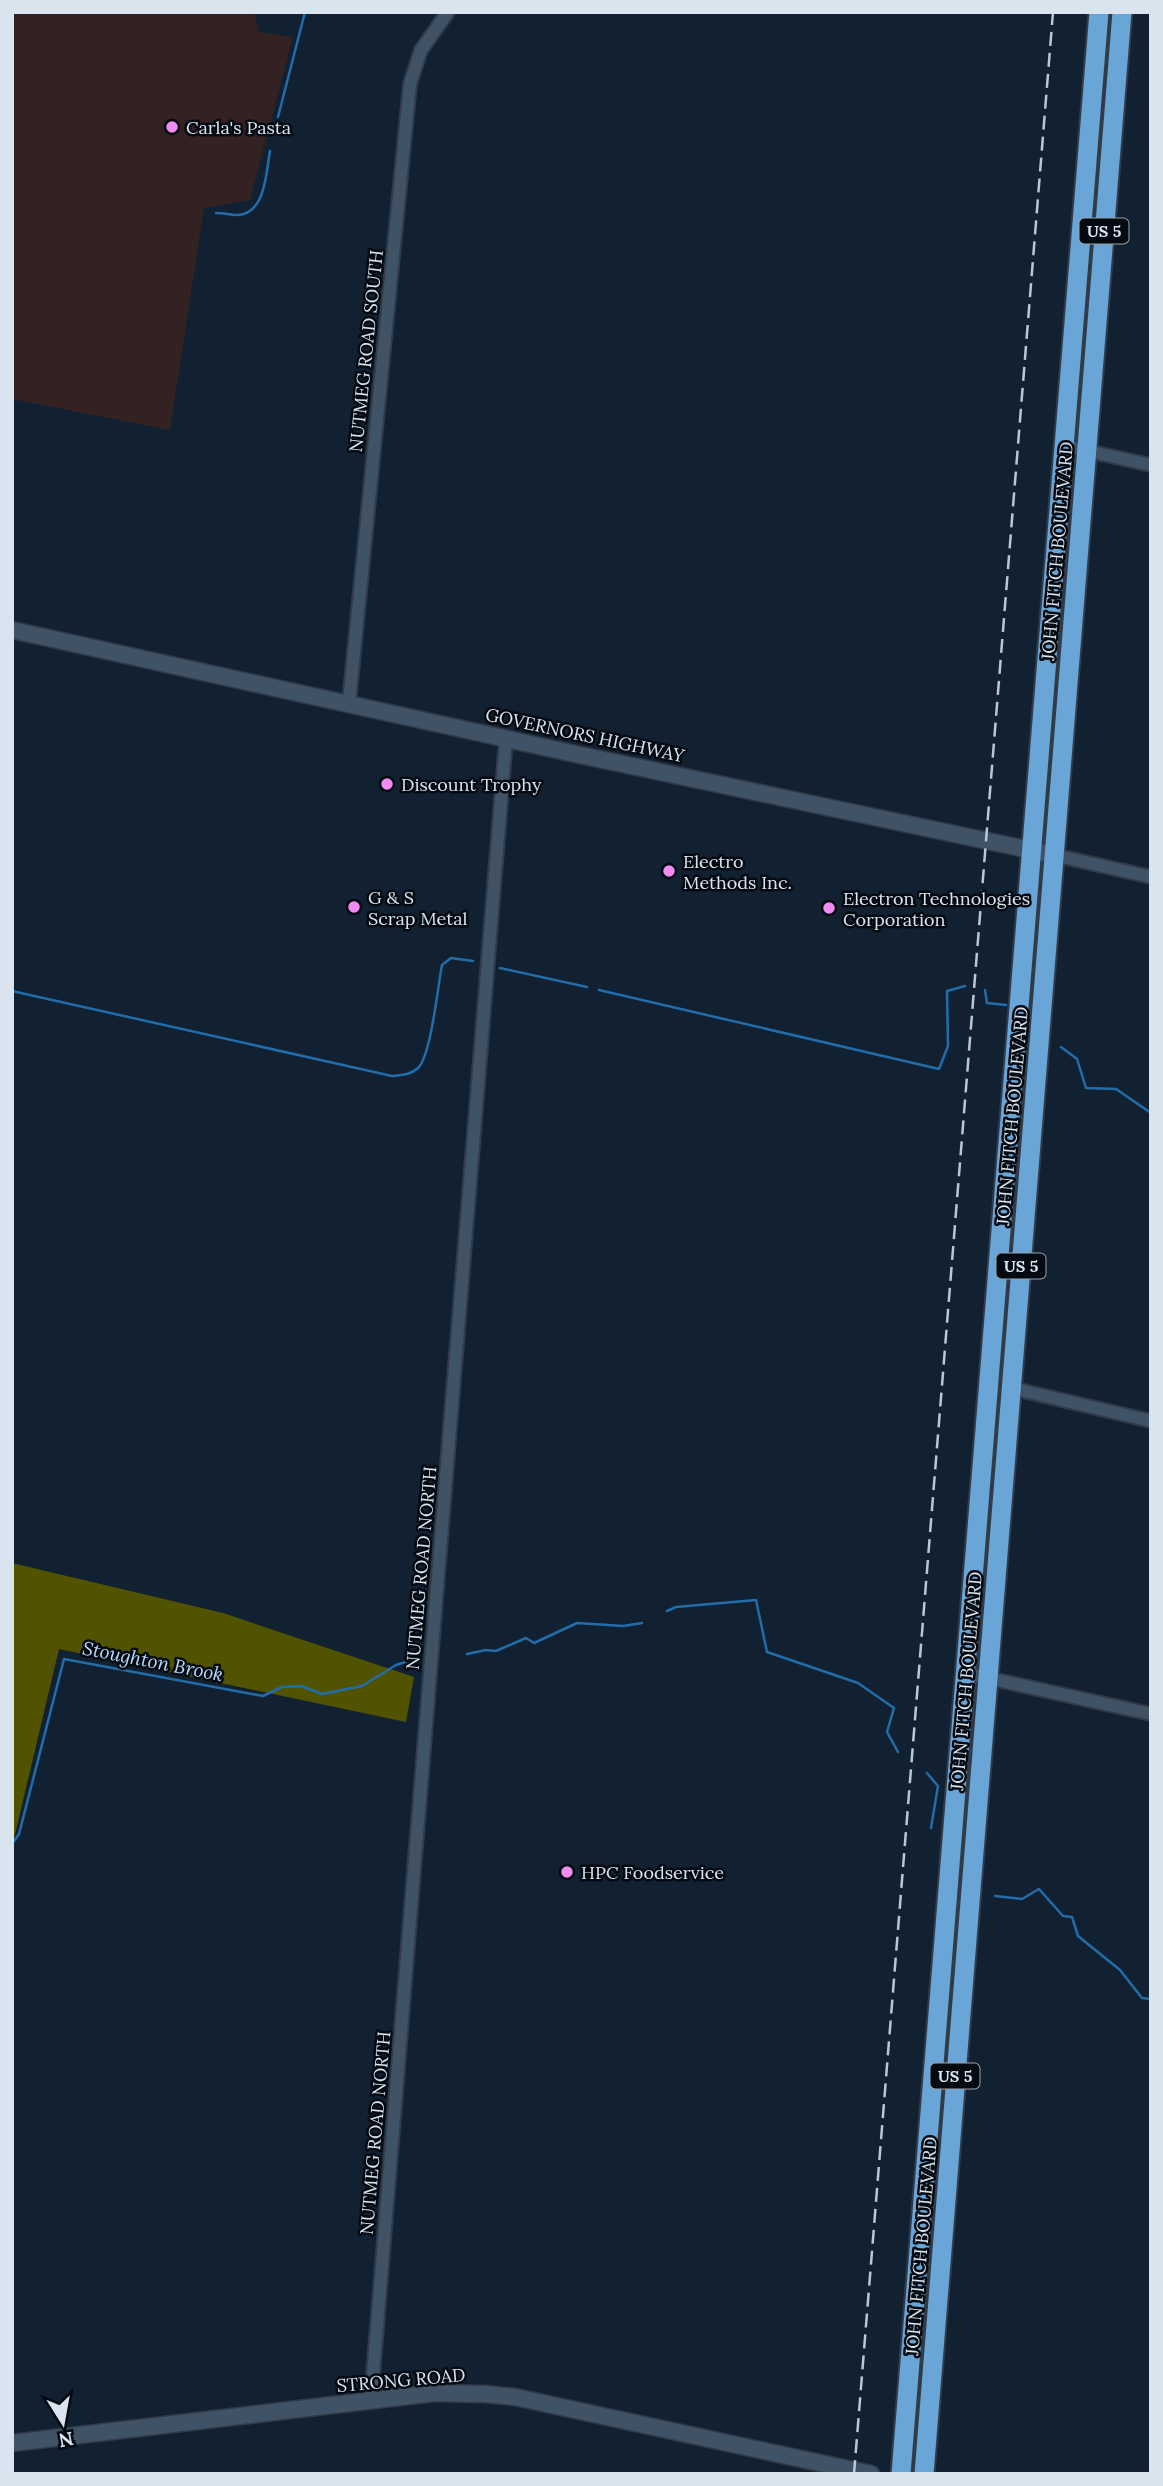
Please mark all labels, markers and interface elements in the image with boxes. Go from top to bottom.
place label: Carla's Pasta [186,116,291,139]
marker: Carla's Pasta [164,119,180,135]
road number: US 5 [1080,218,1128,244]
street label: NUTMEG ROAD SOUTH [344,249,388,453]
street label: JOHN FITCH BOULEVARD [1036,441,1078,662]
street label: GOVERNORS HIGHWAY [483,703,687,767]
place label: Discount Trophy [401,773,542,796]
marker: Discount Trophy [379,776,395,792]
place label: Electro Methods Inc. [683,850,792,894]
marker: Electro Methods Inc. [661,863,677,879]
place label: G & S Scrap Metal [368,886,467,930]
place label: Electron Technologies Corporation [843,887,1030,931]
marker: G & S Scrap Metal [346,899,362,915]
marker: Electron Technologies Corporation [821,900,837,916]
street label: JOHN FITCH BOULEVARD [991,1006,1033,1227]
road number: US 5 [996,1254,1046,1278]
street label: NUTMEG ROAD NORTH [401,1465,441,1671]
street label: JOHN FITCH BOULEVARD [945,1571,987,1792]
water label: Stoughton Brook [81,1636,226,1686]
place label: HPC Foodservice [581,1861,724,1884]
marker: HPC Foodservice [559,1864,575,1880]
street label: NUTMEG ROAD NORTH [355,2030,395,2236]
road number: US 5 [930,2064,979,2088]
street label: JOHN FITCH BOULEVARD [900,2136,942,2357]
street label: STRONG ROAD [336,2363,466,2397]
north arrow [28,2388,98,2458]
text: N [56,2427,76,2453]

